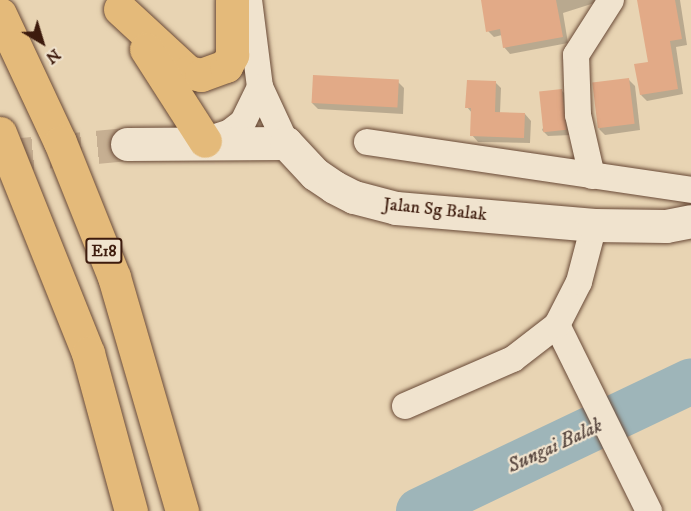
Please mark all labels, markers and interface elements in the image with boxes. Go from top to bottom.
north arrow [12,12,72,72]
text: N [42,44,64,68]
street label: Jalan Sg Balak [382,194,488,226]
road number: E18 [84,238,124,264]
water label: Sungai Balak [504,414,606,478]

